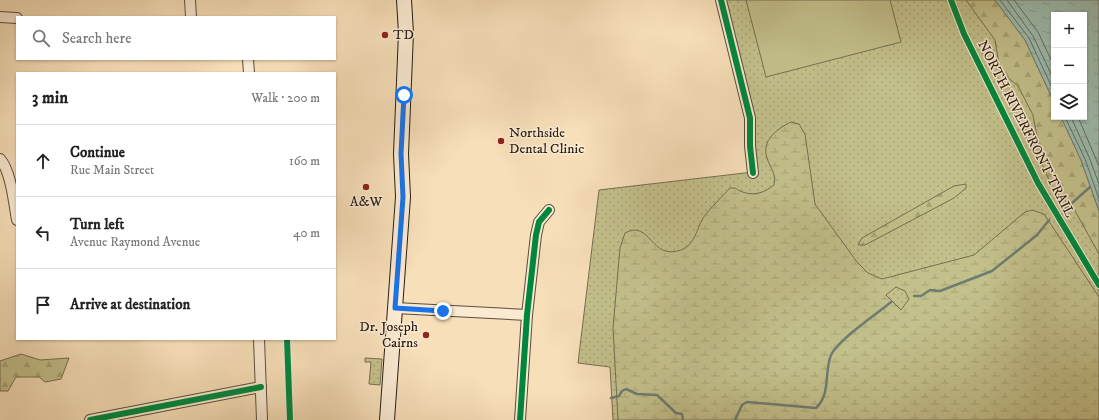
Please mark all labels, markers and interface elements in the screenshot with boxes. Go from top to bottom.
map controls [1051,12,1087,120]
button: + [1051,12,1087,48]
search box [16,16,336,60]
place label: TD [393,26,414,44]
icon: search [30,27,52,49]
text: Search here [62,29,131,48]
marker: TD [380,30,390,40]
street label: NORTH RIVERFRONT TRAIL [973,37,1079,221]
button: − [1051,48,1087,84]
button: layers [1051,84,1087,120]
route start [395,86,413,104]
text: 3 min [32,87,68,109]
text: Walk · 200 m [251,90,320,106]
place label: Northside Dental Clinic [509,124,584,158]
marker: Northside Dental Clinic [496,136,506,146]
text: Continue [70,143,125,162]
icon: ahead [32,150,54,172]
text: 160 m [289,153,320,169]
text: Rue Main Street [70,162,154,178]
marker: A&W [361,182,371,192]
place label: A&W [350,193,382,211]
text: Turn left [70,215,124,234]
icon: left [32,222,54,244]
text: 40 m [293,225,320,241]
text: Avenue Raymond Avenue [70,234,200,250]
icon: arrive [32,294,54,316]
text: Arrive at destination [70,295,190,314]
route end [434,302,452,320]
place label: Dr. Joseph Cairns [359,318,419,352]
marker: Dr. Joseph Cairns [421,330,431,340]

